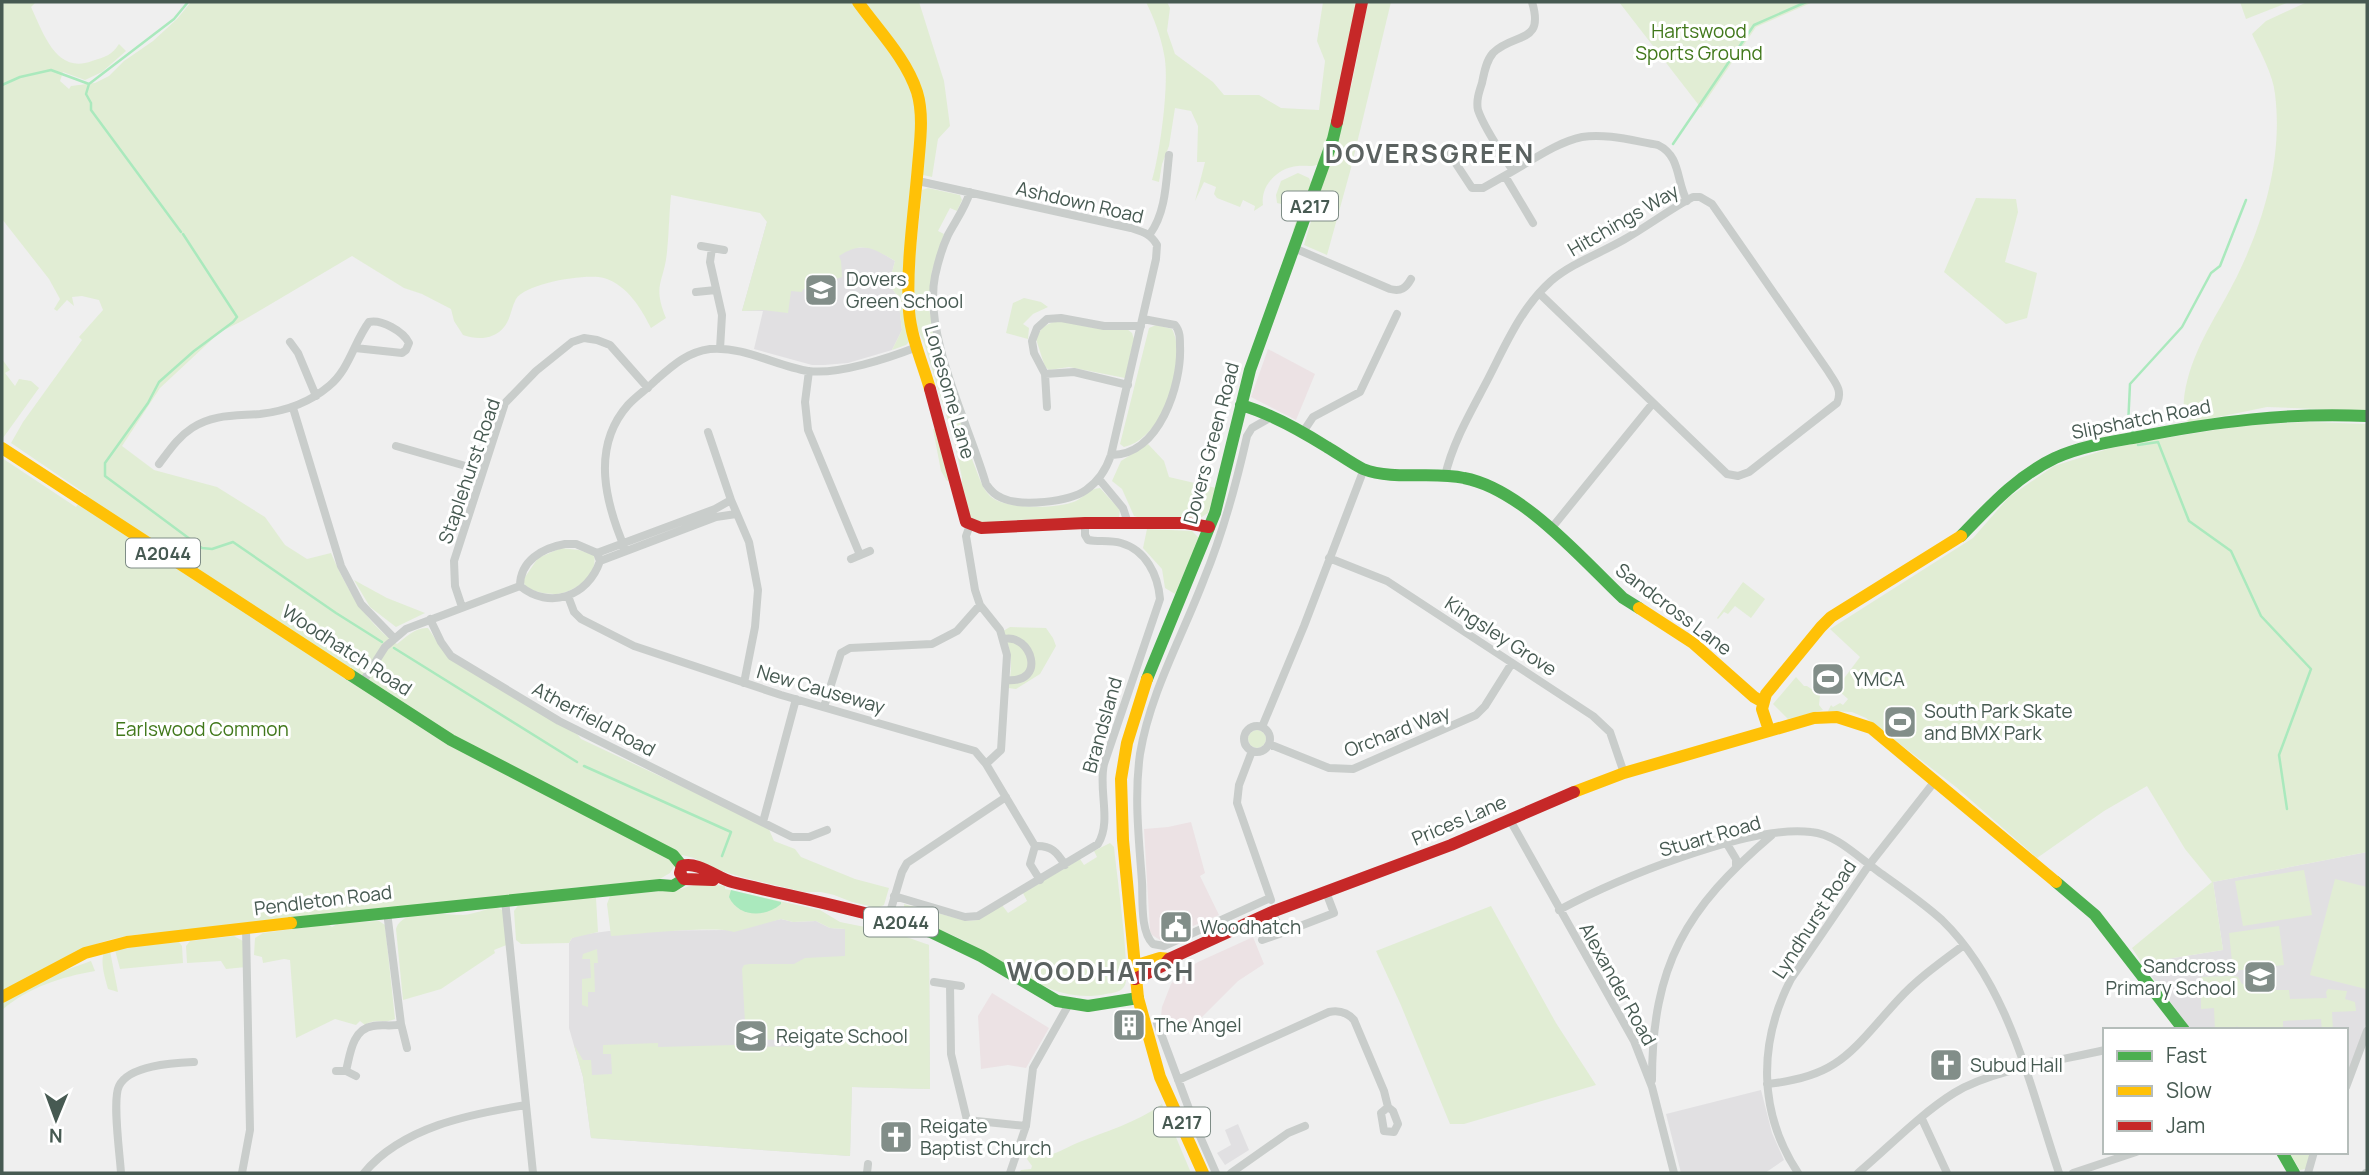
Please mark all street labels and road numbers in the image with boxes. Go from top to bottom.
street label: Ashdown Road [1014,175,1146,229]
street label: Hitchings Way [1563,178,1683,262]
road number: A217 [1282,191,1338,220]
street label: Lonesome Lane [918,322,982,462]
street label: Dovers Green Road [1177,359,1245,527]
street label: Slipshatch Road [2069,393,2213,445]
street label: Staplehurst Road [432,395,506,547]
road number: A2044 [126,538,200,568]
street label: Sandcross Lane [1611,557,1737,661]
street label: Kingsley Grove [1440,590,1562,682]
street label: Woodhatch Road [277,598,417,702]
street label: New Causeway [754,658,888,720]
street label: Brandsland [1076,674,1128,776]
street label: Atherfield Road [528,676,660,762]
street label: Orchard Way [1340,699,1454,763]
street label: Prices Lane [1408,788,1510,852]
street label: Stuart Road [1656,809,1764,863]
street label: Lyndhurst Road [1766,855,1862,983]
street label: Pendleton Road [253,879,393,921]
road number: A2044 [864,908,938,937]
street label: Alexander Road [1574,918,1662,1050]
road number: A217 [1154,1107,1210,1136]

